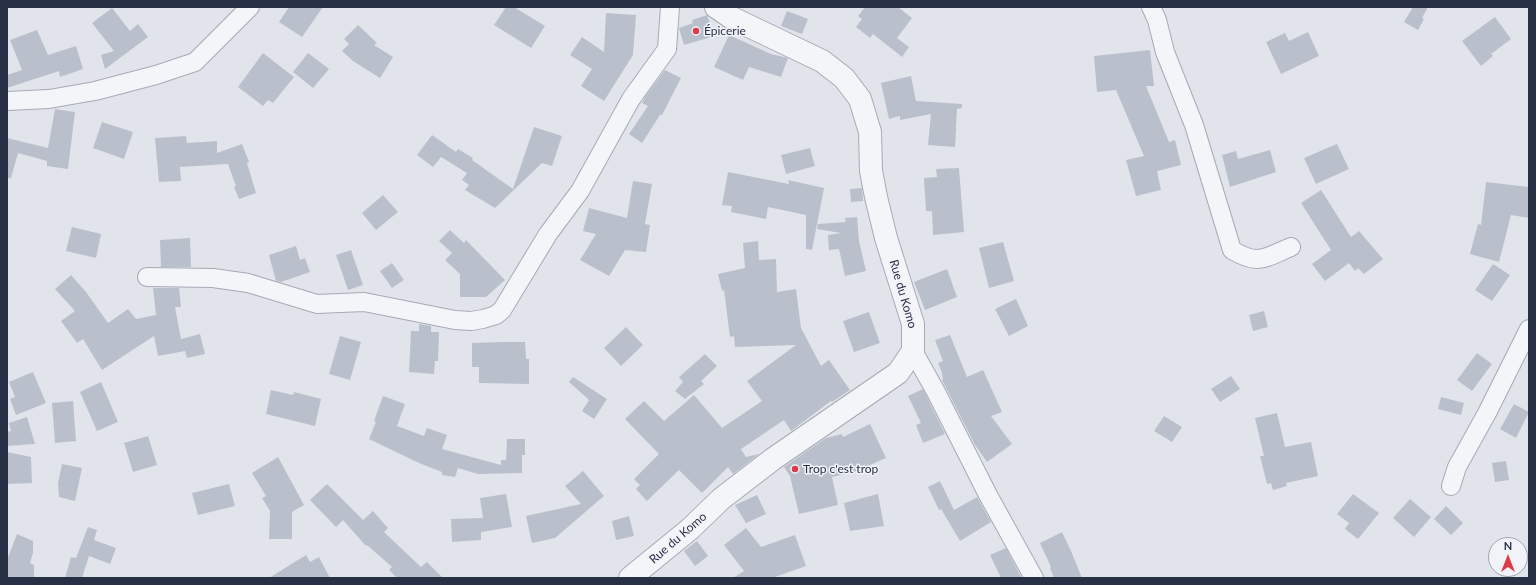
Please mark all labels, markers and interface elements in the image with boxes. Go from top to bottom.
place label: Épicerie [704,24,746,38]
marker: Épicerie [691,26,701,36]
street label: Rue du Komo [886,258,920,330]
place label: Trop c'est trop [803,462,878,476]
marker: Trop c'est trop [790,464,800,474]
street label: Rue du Komo [647,509,709,567]
north arrow [1488,537,1528,577]
text: N [1504,539,1512,552]

